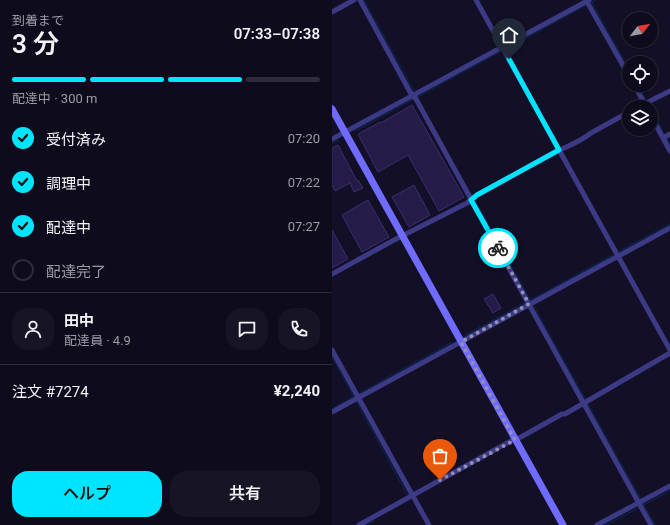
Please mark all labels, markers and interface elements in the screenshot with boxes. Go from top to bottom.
north arrow [622,12,658,48]
map controls [622,12,658,136]
text: 到着まで [12,13,64,28]
pin [492,18,526,59]
icon: home [498,24,520,46]
text: 07:33–07:38 [234,25,320,43]
text: 3 分 [12,29,59,59]
button: locate [622,56,658,92]
text: 配達中 · 300 m [12,91,97,106]
button: layers [622,100,658,136]
icon: check [12,127,34,149]
text: 受付済み [46,131,106,149]
text: 07:20 [288,131,320,146]
icon: check [12,171,34,193]
text: 調理中 [46,175,91,193]
text: 07:22 [288,175,320,190]
icon: check [12,215,34,237]
text: 配達中 [46,219,91,237]
text: 07:27 [288,219,320,234]
courier [478,228,518,268]
icon: bike [487,237,509,259]
text: 配達完了 [46,263,106,281]
button: person [12,308,54,350]
button: chat [226,308,268,350]
button: phone [278,308,320,350]
text: 田中 [64,312,94,330]
text: 配達員 · 4.9 [64,333,131,348]
text: ¥2,240 [274,382,320,400]
text: 注文 #7274 [12,383,89,401]
pin [423,439,457,480]
icon: bag [429,445,451,467]
button: ヘルプ [12,471,162,517]
button: 共有 [170,471,320,517]

